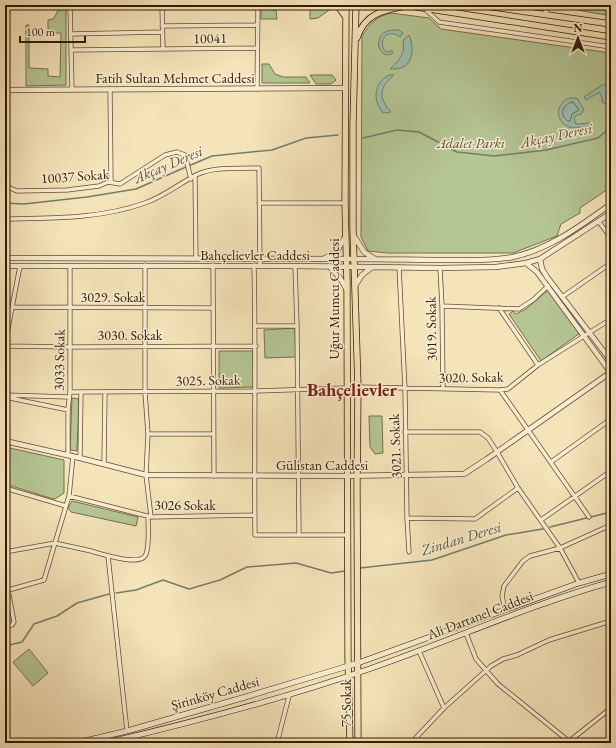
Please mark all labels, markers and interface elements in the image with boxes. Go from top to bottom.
scale bar [20,18,85,44]
north arrow [558,18,598,58]
text: N [574,21,583,35]
text: 100 m [26,24,56,40]
street label: 10041 [193,29,227,47]
street label: Fatih Sultan Mehmet Caddesi [95,69,255,87]
water label: Akçay Deresi [517,118,594,152]
park label: Adalet Parkı [436,134,505,152]
water label: Akçay Deresi [130,141,206,187]
street label: 10037 Sokak [40,165,110,187]
street label: Uğur Mumcu Caddesi [325,238,343,360]
street label: Bahçelievler Caddesi [200,246,310,264]
street label: 3029. Sokak [81,288,146,306]
street label: 3019. Sokak [421,296,441,362]
street label: 3030. Sokak [98,326,163,344]
street label: 3033 Sokak [49,329,69,391]
street label: 3020. Sokak [438,367,504,387]
street label: 3025. Sokak [175,370,241,390]
district label: Bahçelievler [307,378,398,401]
street label: 3021. Sokak [385,413,405,479]
street label: Gülistan Caddesi [276,456,369,474]
street label: 3026 Sokak [154,496,216,514]
water label: Zindan Deresi [418,517,504,560]
street label: Ali Dartanel Caddesi [423,586,536,644]
street label: Şirinköy Caddesi [169,672,262,714]
street label: 75 Sokak [337,678,355,727]

